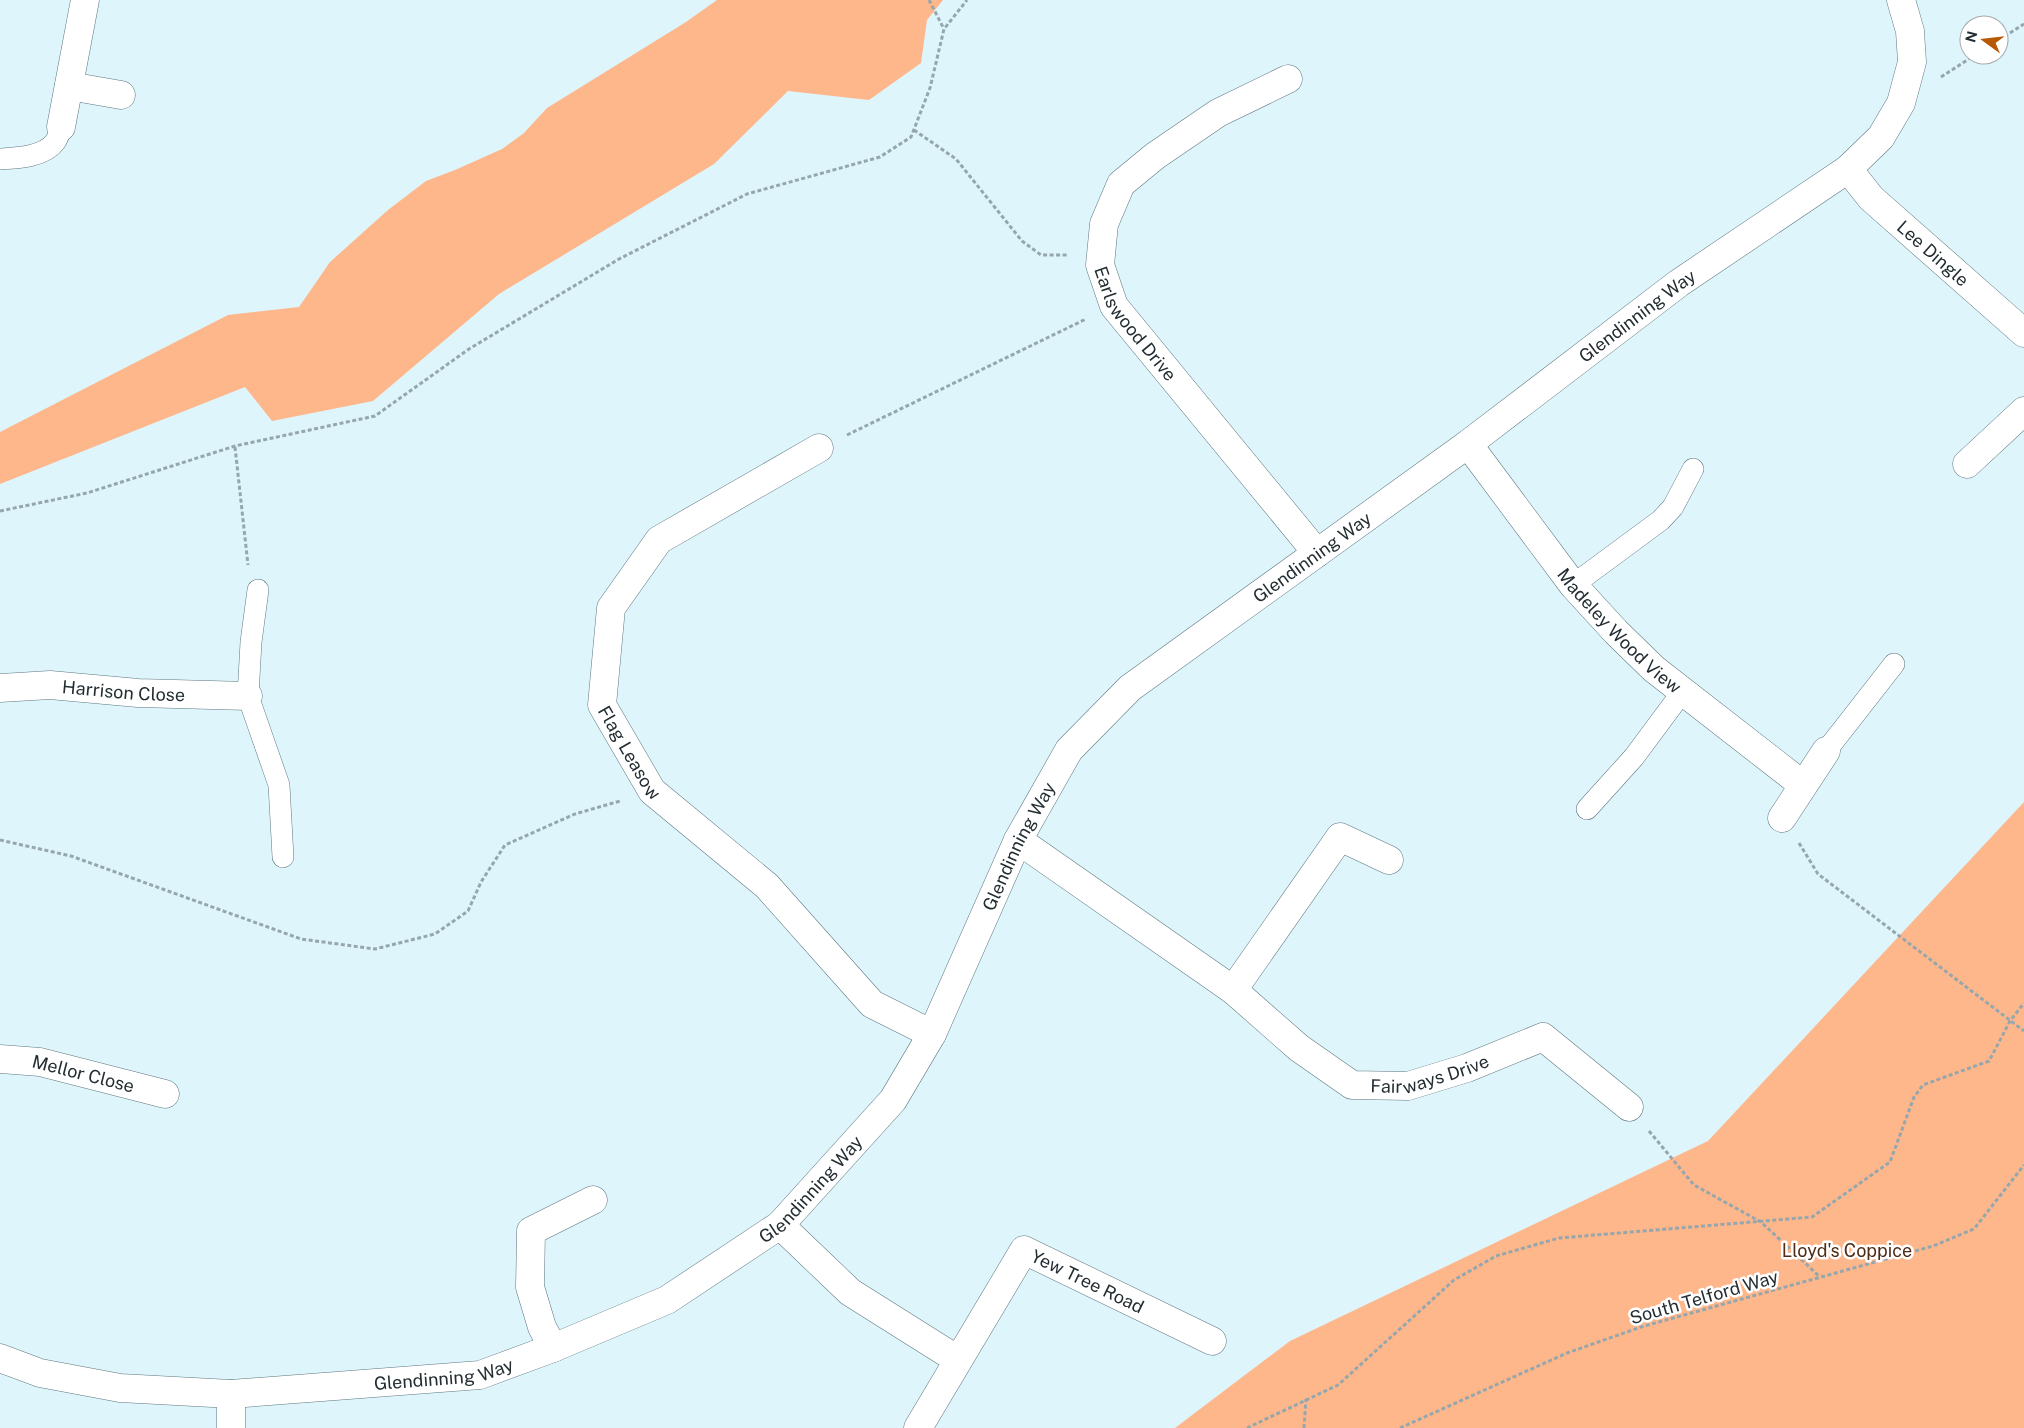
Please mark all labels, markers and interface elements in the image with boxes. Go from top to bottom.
north arrow [1959,15,2009,65]
text: N [1962,29,1981,44]
street label: Lee Dingle [1893,216,1973,290]
street label: Earlswood Drive [1091,263,1181,385]
street label: Glendinning Way [1574,264,1699,366]
street label: Glendinning Way [1248,507,1375,607]
street label: Madeley Wood View [1553,564,1686,697]
street label: Harrison Close [61,676,185,705]
street label: Flag Leasow [594,702,665,804]
street label: Glendinning Way [978,778,1059,914]
street label: Mellor Close [30,1050,137,1096]
street label: Fairways Drive [1370,1050,1492,1098]
street label: Glendinning Way [755,1131,867,1247]
park label: Lloyd's Coppice [1782,1240,1912,1261]
street label: Yew Tree Road [1028,1245,1148,1317]
street label: South Telford Way [1627,1266,1781,1328]
street label: Glendinning Way [373,1353,516,1394]

